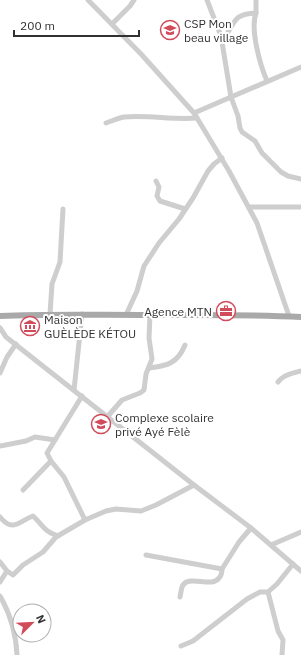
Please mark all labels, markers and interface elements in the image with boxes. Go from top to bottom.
scale bar [14,12,139,38]
place label: CSP Mon beau village [184,16,249,45]
text: 200 m [20,18,55,33]
school or university icon: CSP Mon beau village [159,19,181,41]
office icon: Agence MTN [215,300,237,322]
place label: Agence MTN [144,304,212,319]
place label: Maison GUÈLÈDE KÉTOU [44,312,136,341]
museum icon: Maison GUÈLÈDE KÉTOU [19,315,41,337]
place label: Complexe scolaire privé Ayé Fèlè [115,410,214,439]
school or university icon: Complexe scolaire privé Ayé Fèlè [90,413,112,435]
north arrow [12,603,52,643]
text: N [33,612,49,625]

